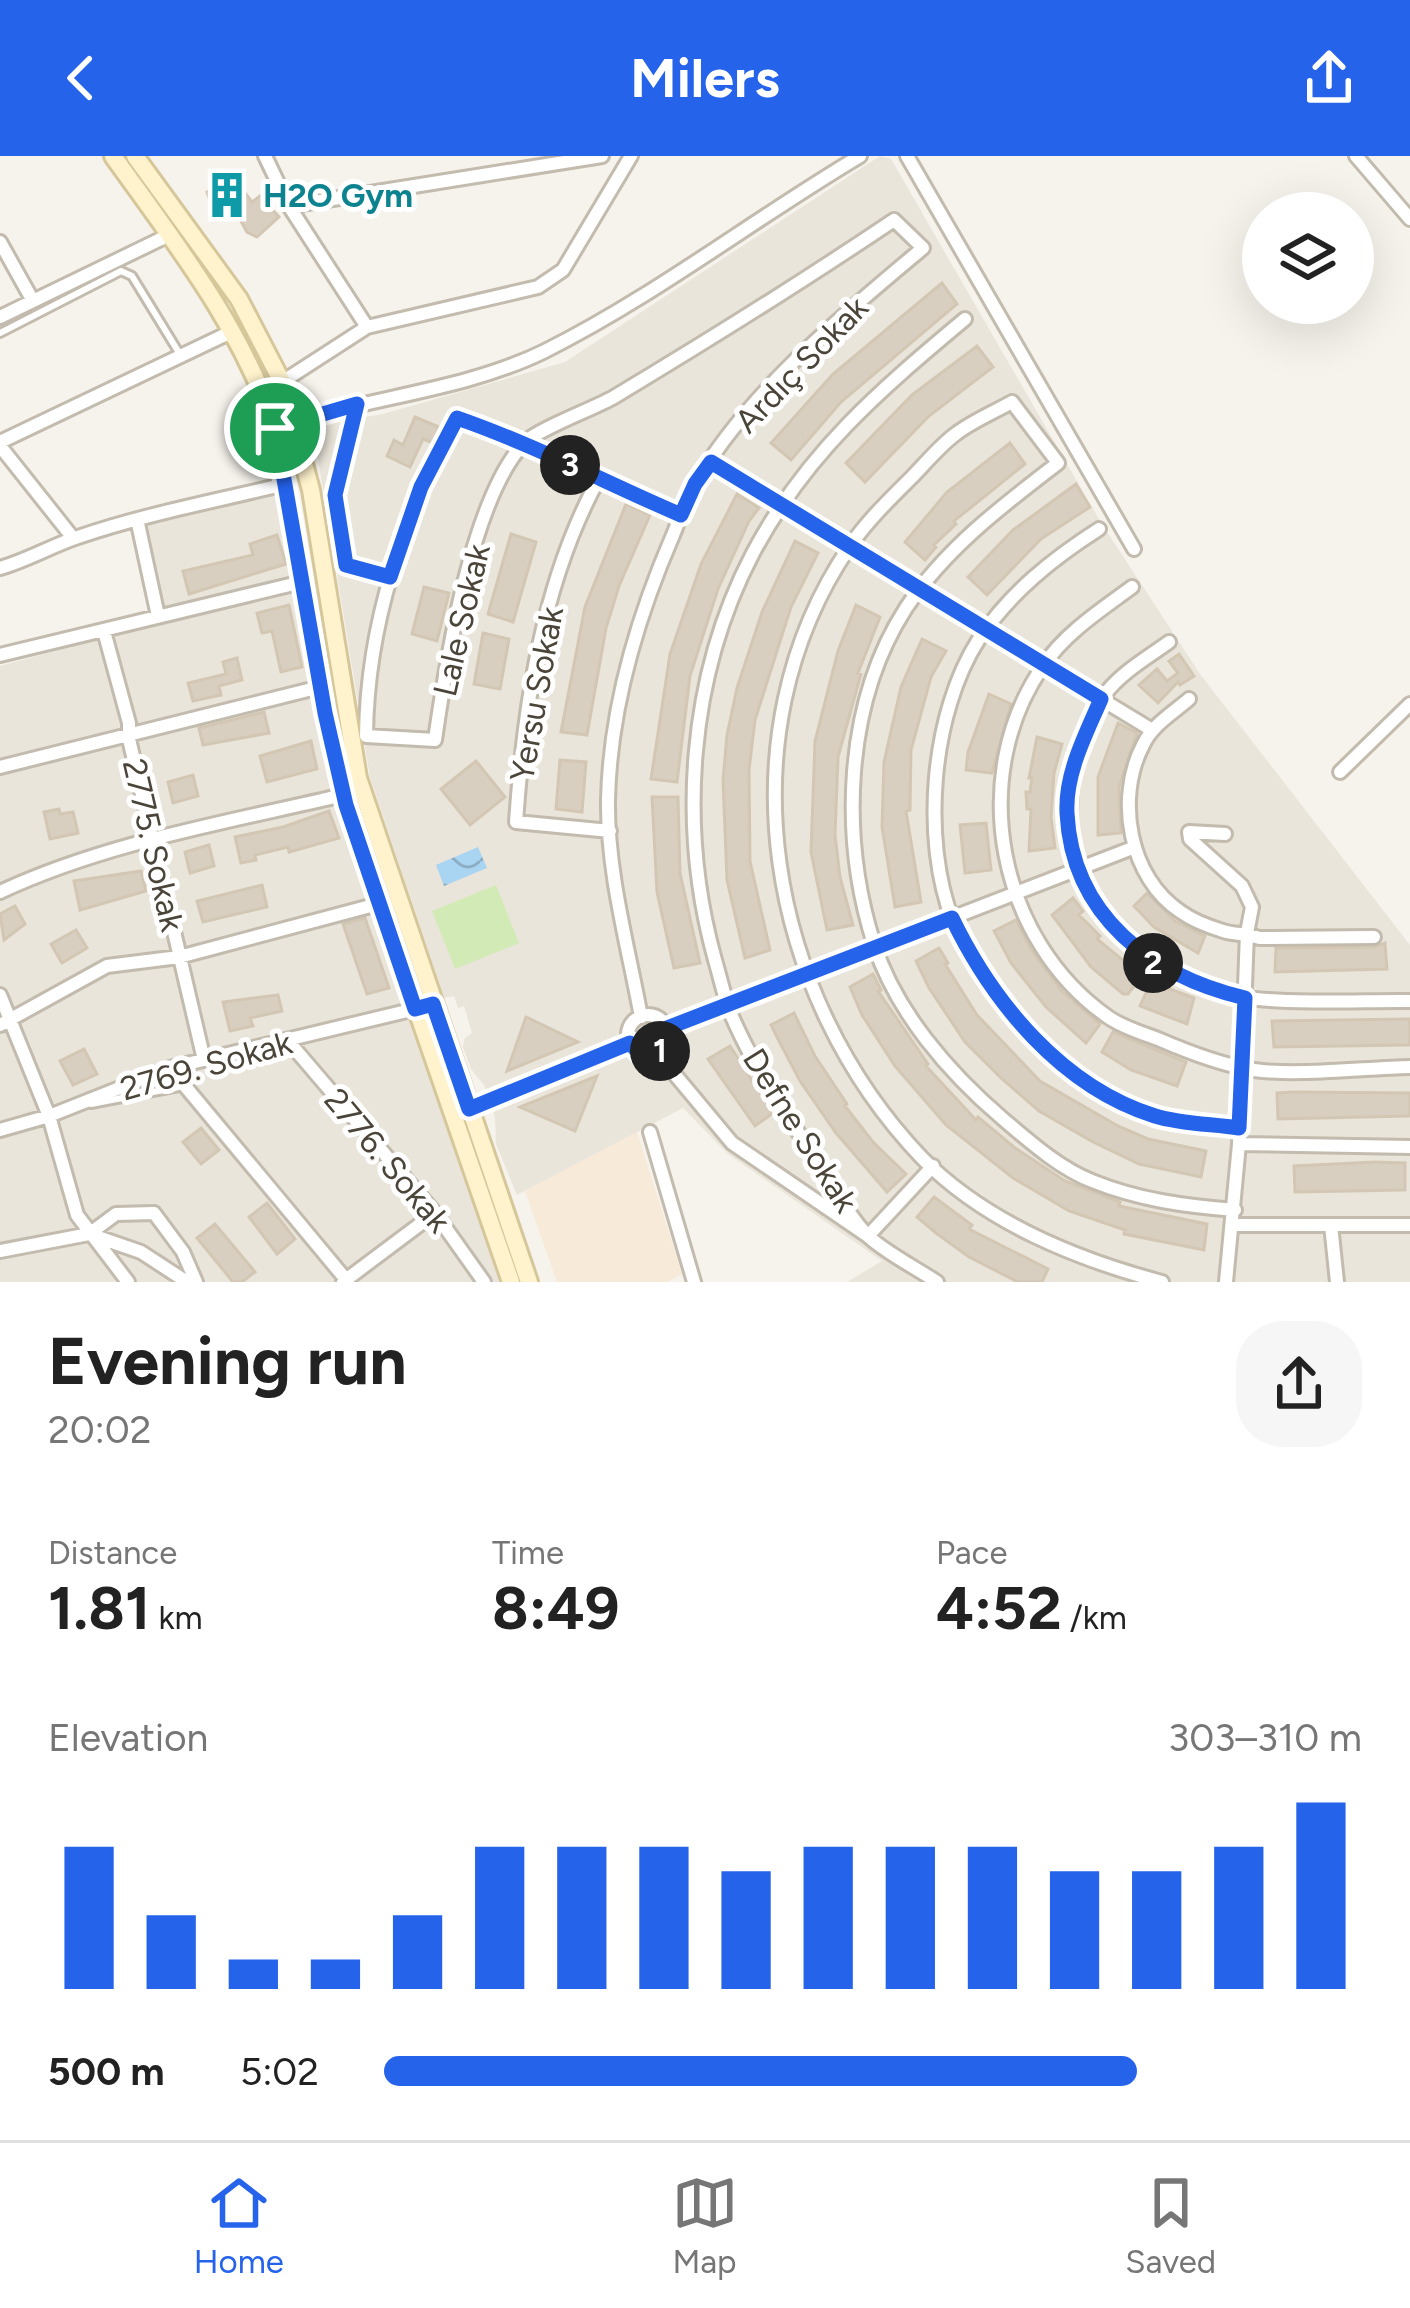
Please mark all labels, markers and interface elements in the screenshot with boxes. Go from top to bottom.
icon: back [48,45,114,111]
icon: share [1296,45,1362,111]
text: Milers [630,46,780,111]
building icon: H2O Gym [202,170,252,220]
place label: H2O Gym [263,176,413,215]
map controls [1242,192,1374,324]
button: layers [1242,192,1374,324]
street label: Ardıç Sokak [727,288,876,441]
pin [224,377,326,479]
icon: arrive [242,395,308,461]
pin: 3 [540,435,600,495]
text: 3 [561,445,579,484]
street label: Lale Sokak [425,540,498,700]
street label: Yersu Sokak [502,604,571,785]
street label: 2775. Sokak [115,755,192,935]
pin: 2 [1123,933,1183,993]
text: 2 [1143,943,1163,982]
pin: 1 [630,1021,690,1081]
street label: 2769. Sokak [116,1022,296,1109]
text: 1 [653,1031,667,1070]
street label: Defne Sokak [735,1041,866,1219]
street label: 2776. Sokak [316,1081,459,1240]
text: Evening run [48,1321,407,1401]
button: share [1236,1321,1362,1447]
text: 20:02 [48,1406,151,1453]
text: Distance [48,1533,177,1572]
text: Time [492,1533,564,1572]
text: Pace [936,1533,1007,1572]
text: 1.81 [48,1572,150,1644]
text: 8:49 [492,1572,620,1644]
text: 4:52 [936,1572,1062,1644]
text: km [150,1598,203,1637]
text: /km [1062,1598,1127,1637]
text: Elevation [48,1714,208,1761]
text: 303–310 m [1168,1714,1362,1761]
text: 500 m [48,2048,165,2095]
text: 5:02 [240,2048,319,2095]
tab: Home [194,2170,284,2281]
tab: Map [672,2170,738,2281]
tab: Saved [1125,2170,1216,2281]

